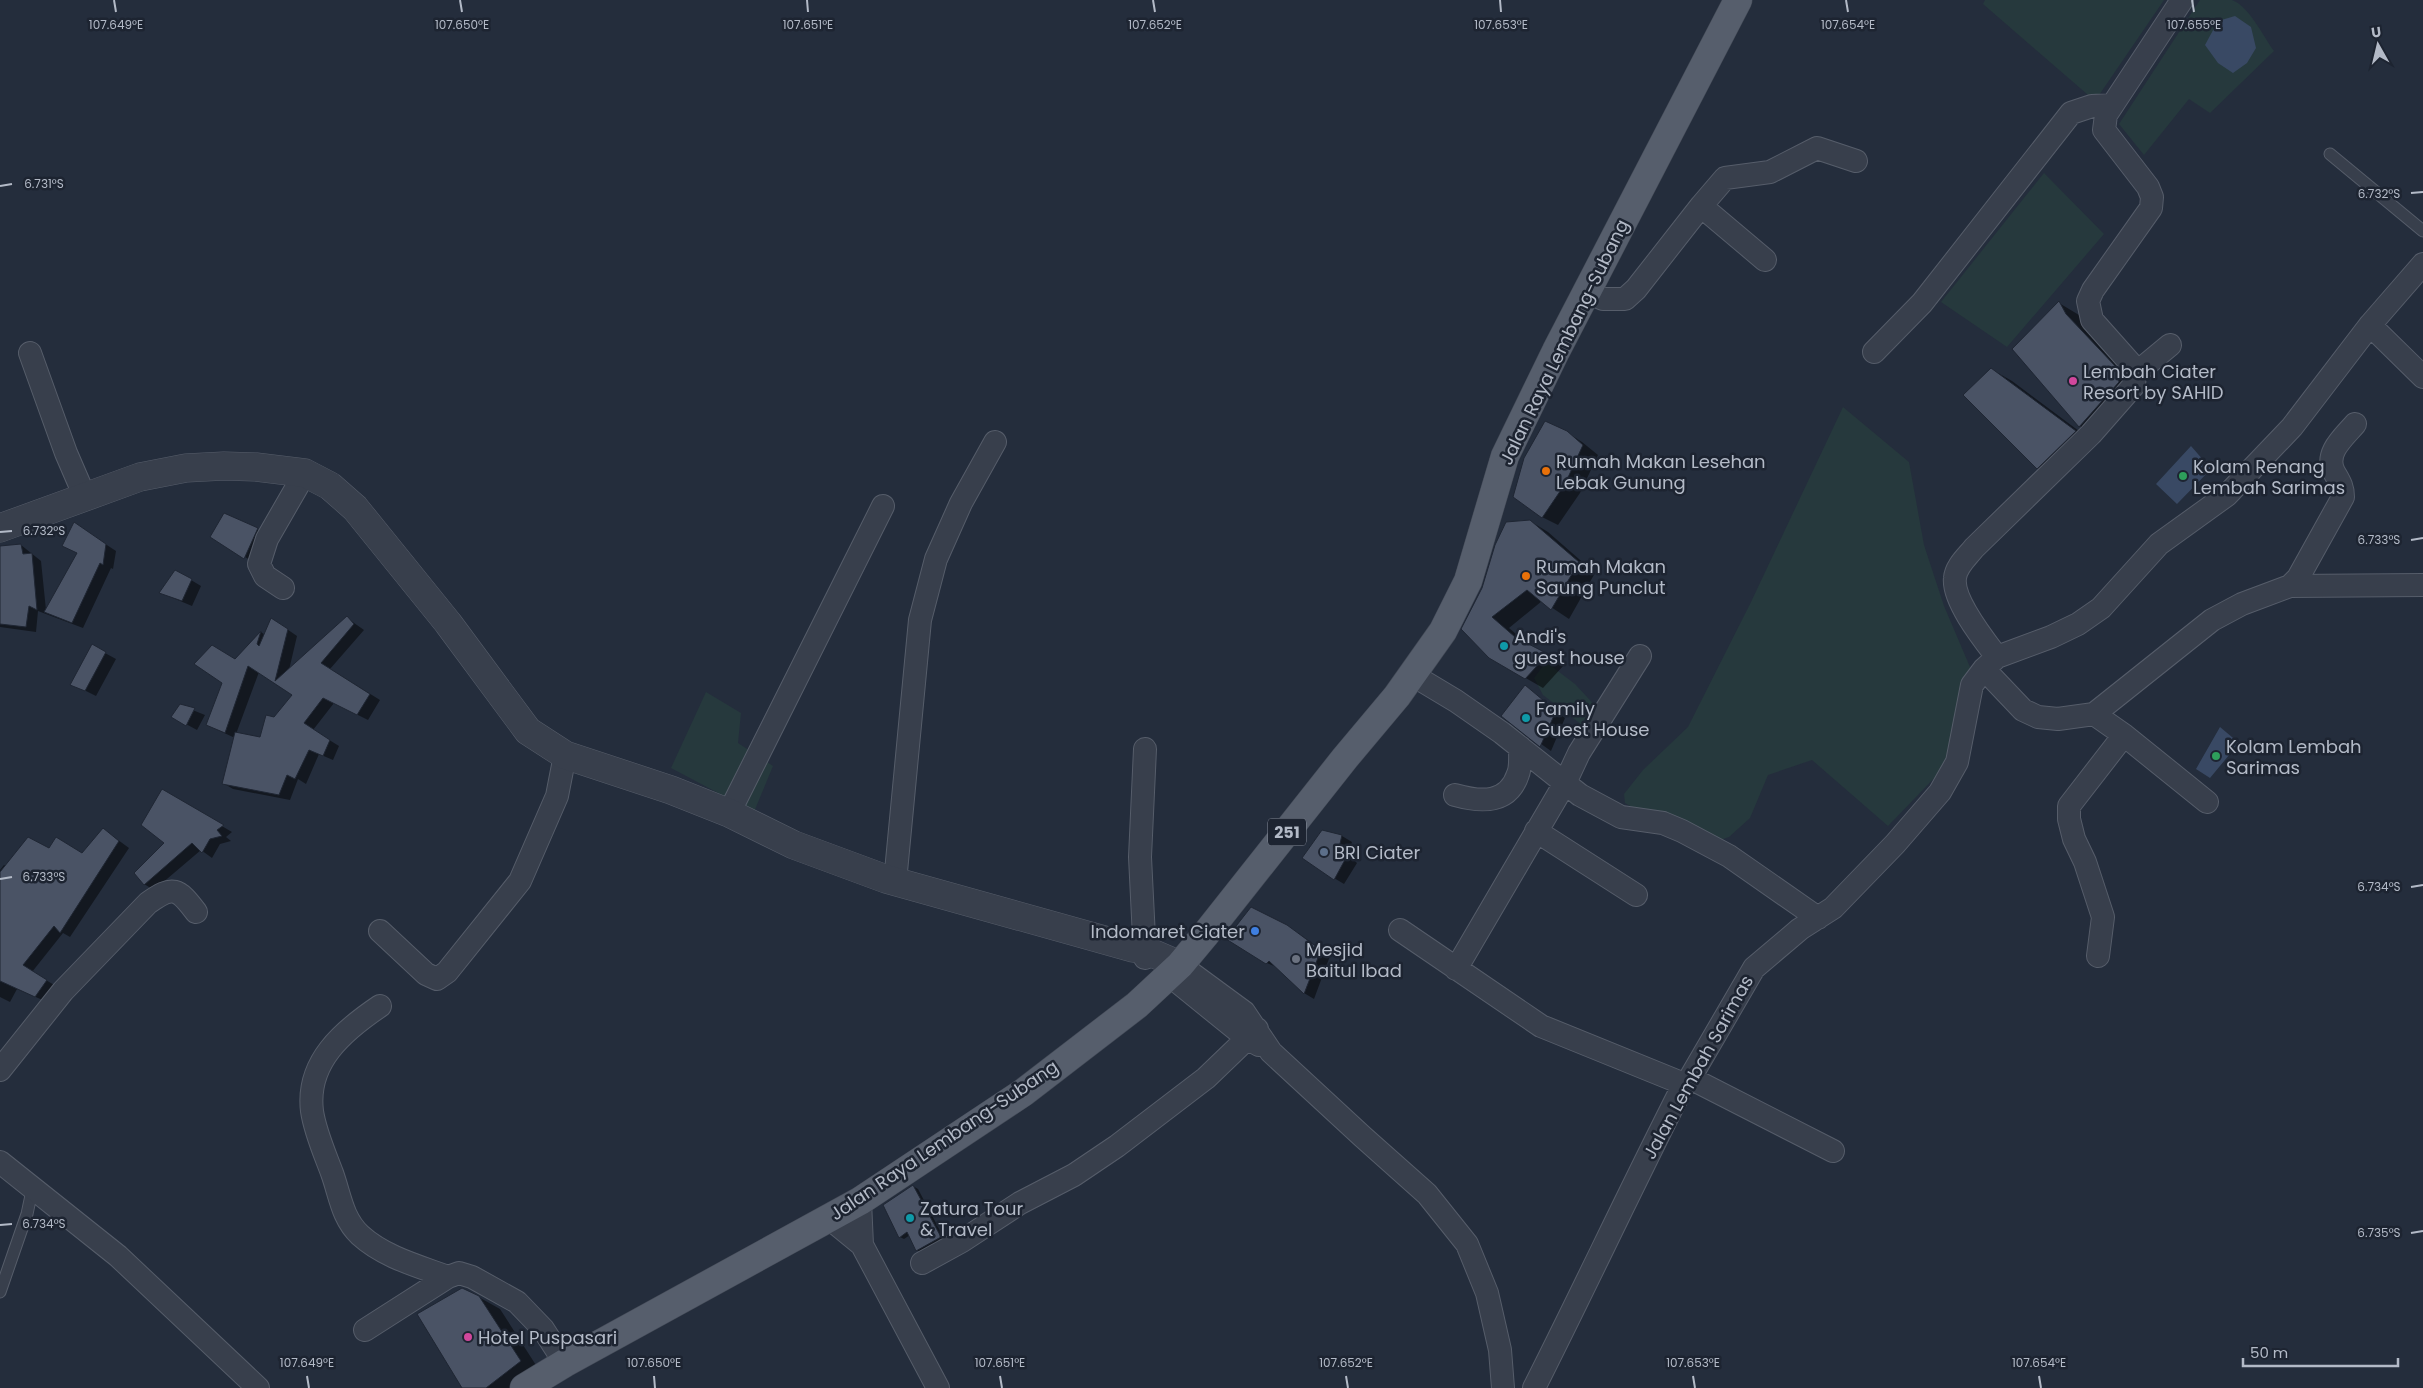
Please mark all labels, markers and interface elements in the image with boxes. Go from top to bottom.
text: 107.649°E [89,16,143,33]
text: 107.650°E [435,16,489,33]
text: 107.651°E [783,16,833,33]
text: 107.652°E [1128,16,1182,33]
text: 107.653°E [1474,16,1528,33]
text: 107.654°E [1821,16,1875,33]
text: 107.655°E [2167,16,2221,33]
north arrow [2353,20,2403,70]
text: U [2370,22,2383,43]
text: 6.731°S [24,175,64,192]
text: 6.732°S [2358,185,2400,202]
street label: Jalan Raya Lembang-Subang [1493,215,1635,469]
place label: Lembah Ciater Resort by SAHID [2083,359,2224,405]
marker: Lembah Ciater Resort by SAHID [2067,375,2079,387]
place label: Rumah Makan Lesehan Lebak Gunung [1556,449,1766,495]
place label: Kolam Renang Lembah Sarimas [2193,454,2345,500]
marker: Rumah Makan Lesehan Lebak Gunung [1540,465,1552,477]
marker: Kolam Renang Lembah Sarimas [2177,470,2189,482]
text: 6.732°S [23,522,65,539]
text: 6.733°S [2358,531,2400,548]
place label: Rumah Makan Saung Punclut [1536,554,1666,600]
marker: Rumah Makan Saung Punclut [1520,570,1532,582]
place label: Andi's guest house [1514,624,1625,670]
marker: Andi's guest house [1498,640,1510,652]
place label: Family Guest House [1536,696,1650,742]
marker: Family Guest House [1520,712,1532,724]
place label: Kolam Lembah Sarimas [2226,734,2362,780]
marker: Kolam Lembah Sarimas [2210,750,2222,762]
road number: 251 [1268,819,1306,846]
place label: BRI Ciater [1334,840,1420,865]
marker: BRI Ciater [1318,846,1330,858]
text: 6.733°S [23,868,65,885]
text: 6.734°S [2357,878,2401,895]
place label: Indomaret Ciater [1091,919,1245,944]
marker: Indomaret Ciater [1249,925,1261,937]
place label: Mesjid Baitul Ibad [1306,937,1402,983]
marker: Mesjid Baitul Ibad [1290,953,1302,965]
street label: Jalan Lembah Sarimas [1637,971,1759,1163]
street label: Jalan Raya Lembang-Subang [825,1054,1063,1226]
place label: Zatura Tour & Travel [920,1196,1023,1242]
marker: Zatura Tour & Travel [904,1212,916,1224]
text: 6.734°S [22,1215,66,1232]
text: 6.735°S [2357,1224,2401,1241]
place label: Hotel Puspasari [478,1325,617,1350]
marker: Hotel Puspasari [462,1331,474,1343]
scale bar [2243,1336,2398,1368]
text: 50 m [2250,1342,2288,1363]
text: 107.649°E [280,1354,334,1371]
text: 107.650°E [627,1354,681,1371]
text: 107.651°E [975,1354,1025,1371]
text: 107.652°E [1319,1354,1373,1371]
text: 107.653°E [1666,1354,1720,1371]
text: 107.654°E [2012,1354,2066,1371]

